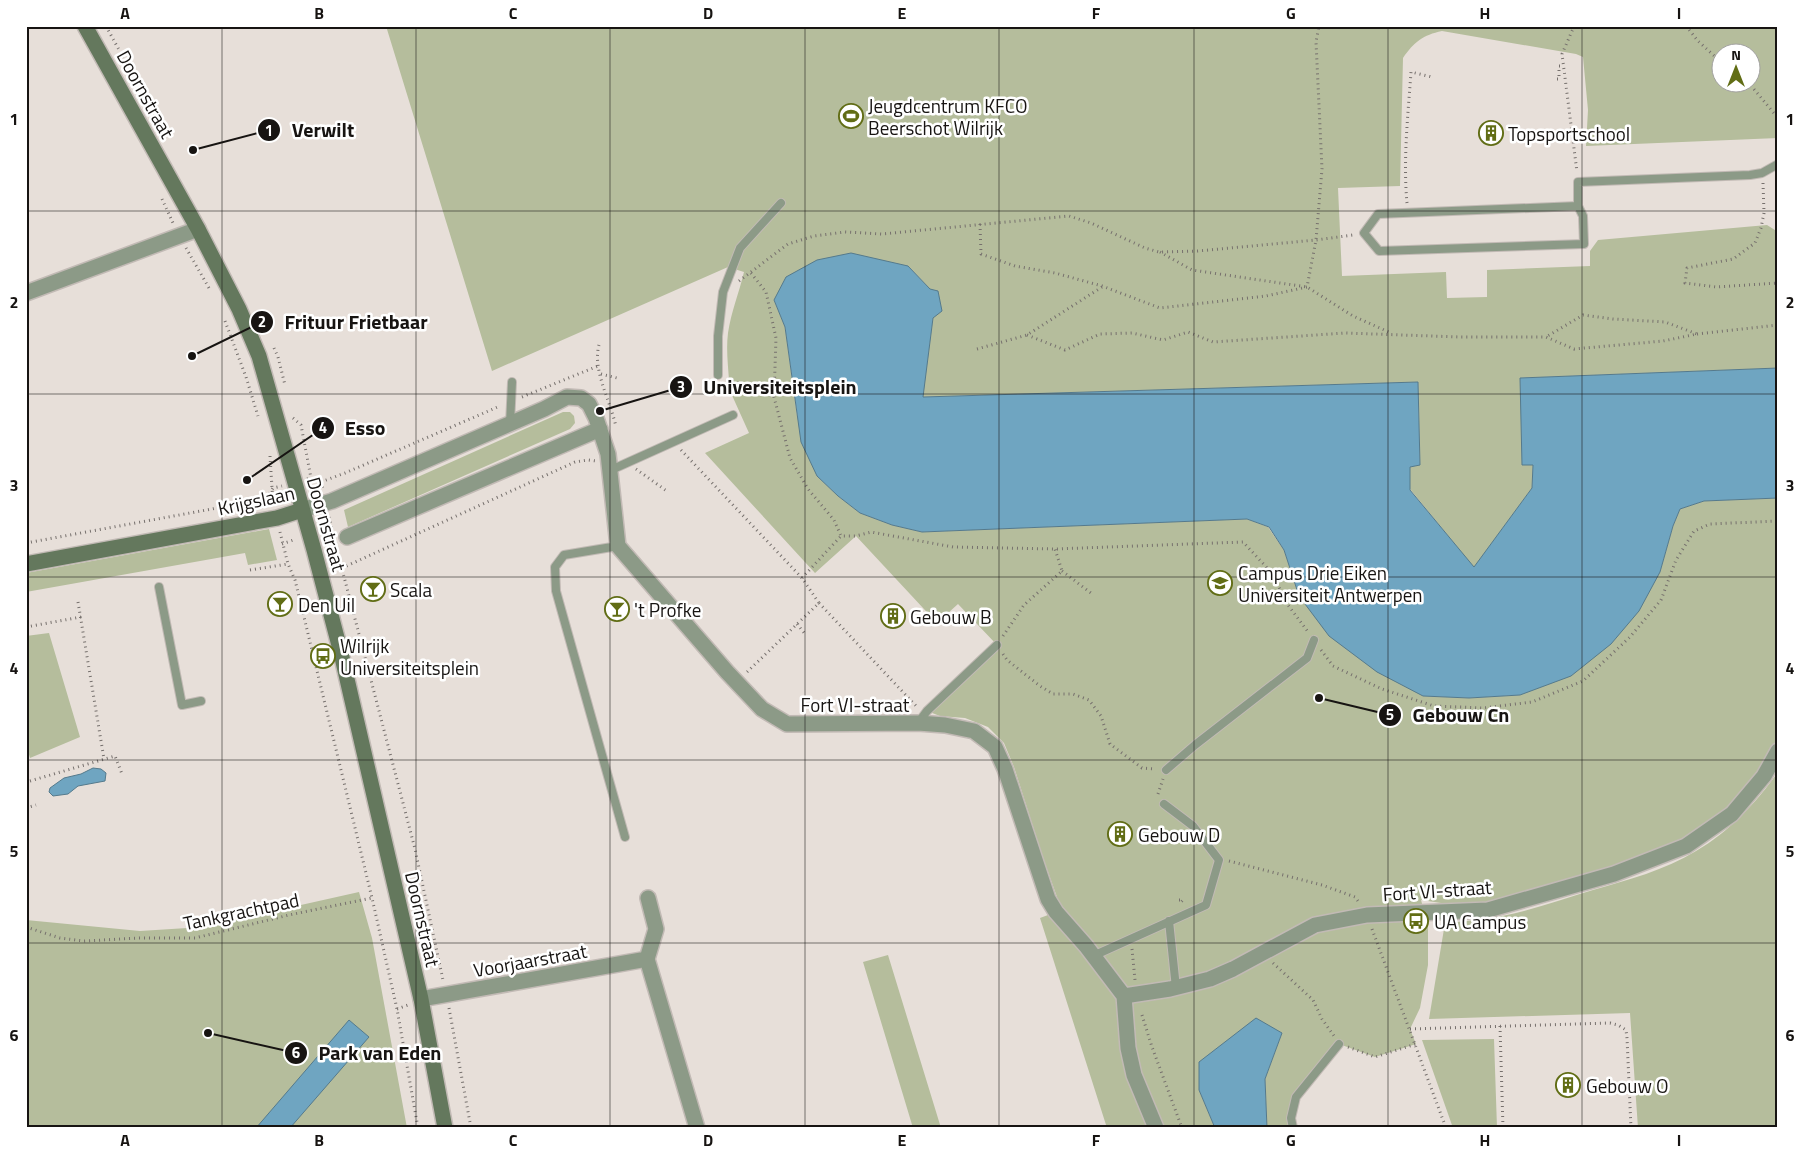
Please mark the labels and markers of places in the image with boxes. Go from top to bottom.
place label: Jeugdcentrum KFCO Beerschot Wilrijk [868,91,1028,142]
sports icon: Jeugdcentrum KFCO Beerschot Wilrijk [838,103,864,129]
callout: Verwilt [257,113,364,148]
place label: Topsportschool [1508,119,1630,148]
building icon: Topsportschool [1478,120,1504,146]
callout: Frituur Frietbaar [249,304,437,339]
callout: Universiteitsplein [669,369,867,404]
callout: Esso [310,410,396,445]
place label: Campus Drie Eiken Universiteit Antwerpen [1238,558,1423,609]
school or university icon: Campus Drie Eiken Universiteit Antwerpen [1207,570,1233,596]
place label: Scala [390,575,432,604]
bar icon: Scala [360,576,386,602]
place label: Den Uil [298,590,355,619]
bar icon: Den Uil [267,591,293,617]
place label: 't Profke [634,595,701,624]
bar icon: 't Profke [604,596,630,622]
place label: Gebouw B [910,602,992,631]
building icon: Gebouw B [880,603,906,629]
place label: Wilrijk Universiteitsplein [340,631,479,682]
bus stop icon: Wilrijk Universiteitsplein [310,643,336,669]
callout: Gebouw Cn [1378,698,1520,733]
place label: Gebouw D [1138,820,1220,849]
building icon: Gebouw D [1107,821,1133,847]
place label: UA Campus [1434,907,1526,936]
bus stop icon: UA Campus [1403,908,1429,934]
callout: Park van Eden [283,1036,451,1071]
place label: Gebouw O [1586,1071,1669,1100]
building icon: Gebouw O [1555,1072,1581,1098]

